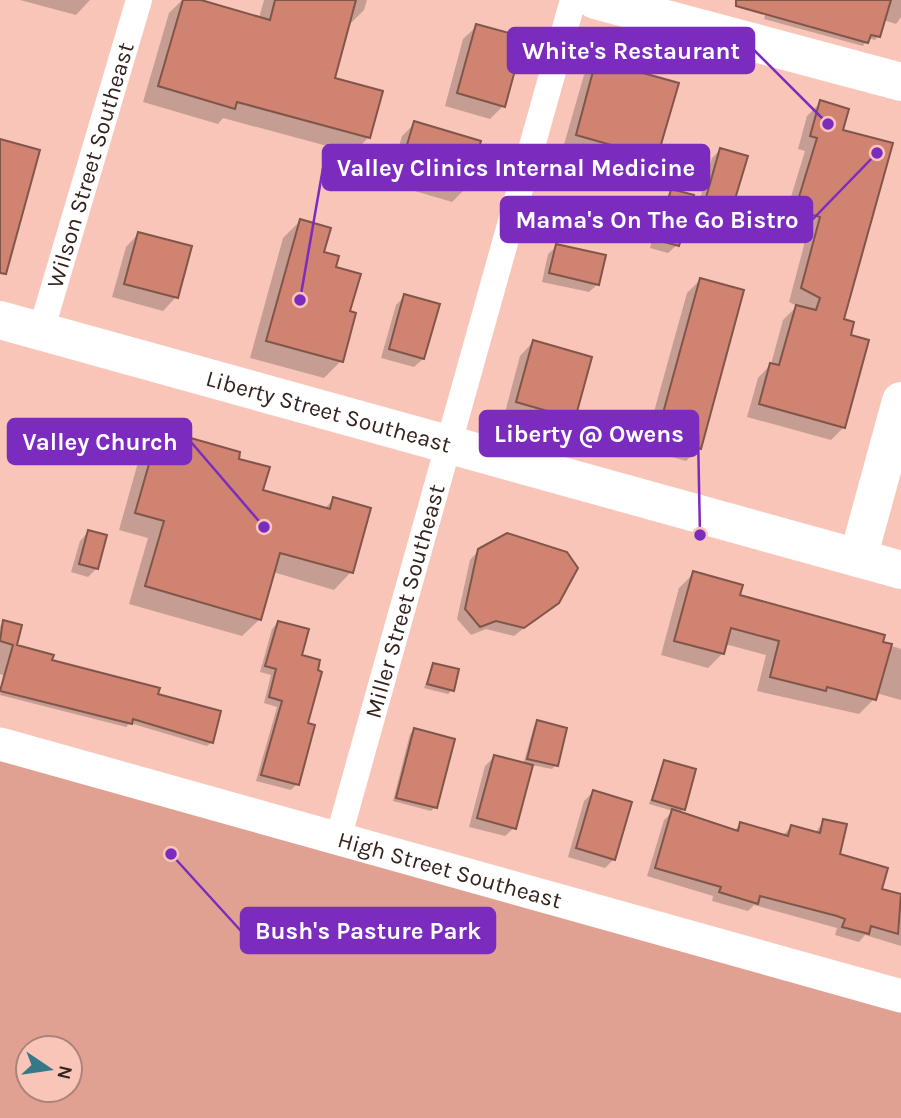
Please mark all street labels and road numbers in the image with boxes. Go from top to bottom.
street label: Wilson Street Southeast [41,39,140,291]
street label: Liberty Street Southeast [203,365,454,459]
street label: Miller Street Southeast [360,481,451,721]
street label: High Street Southeast [335,826,565,915]

